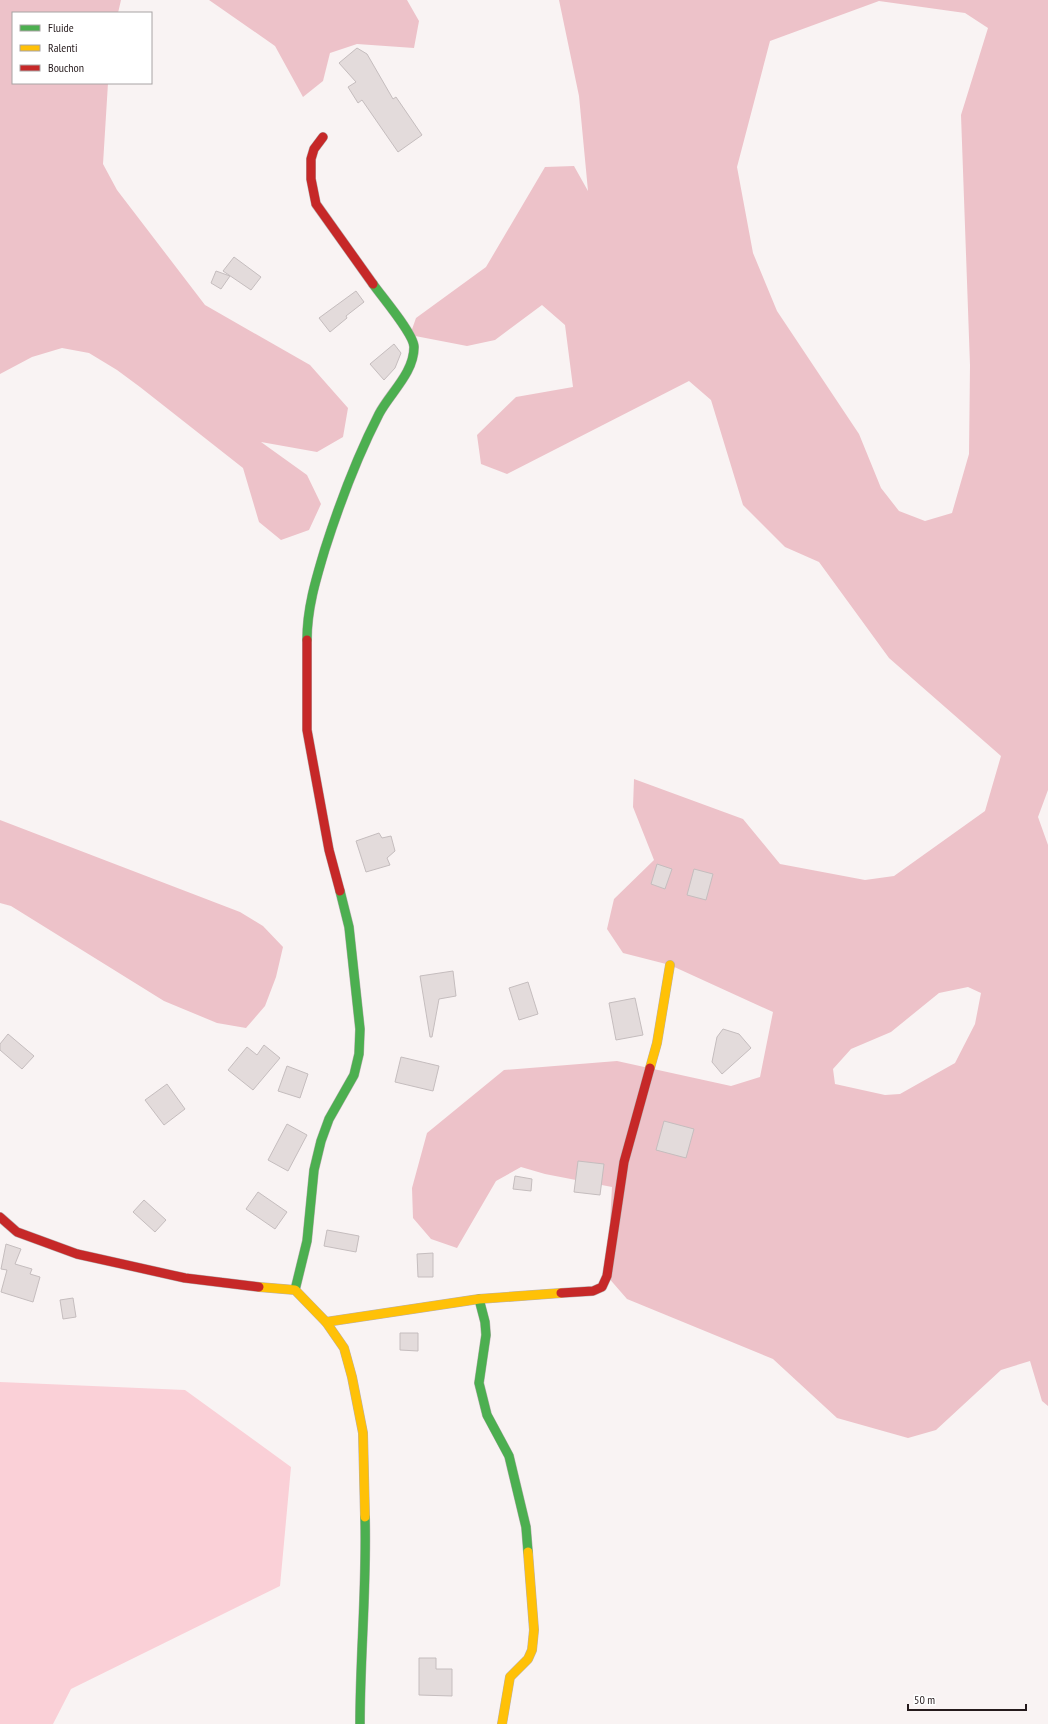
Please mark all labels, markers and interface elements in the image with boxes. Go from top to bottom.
legend [12,12,152,84]
text: Fluide [48,20,74,35]
text: Ralenti [48,40,77,55]
text: Bouchon [48,60,84,75]
scale bar [908,1686,1026,1712]
text: 50 m [914,1692,935,1707]

